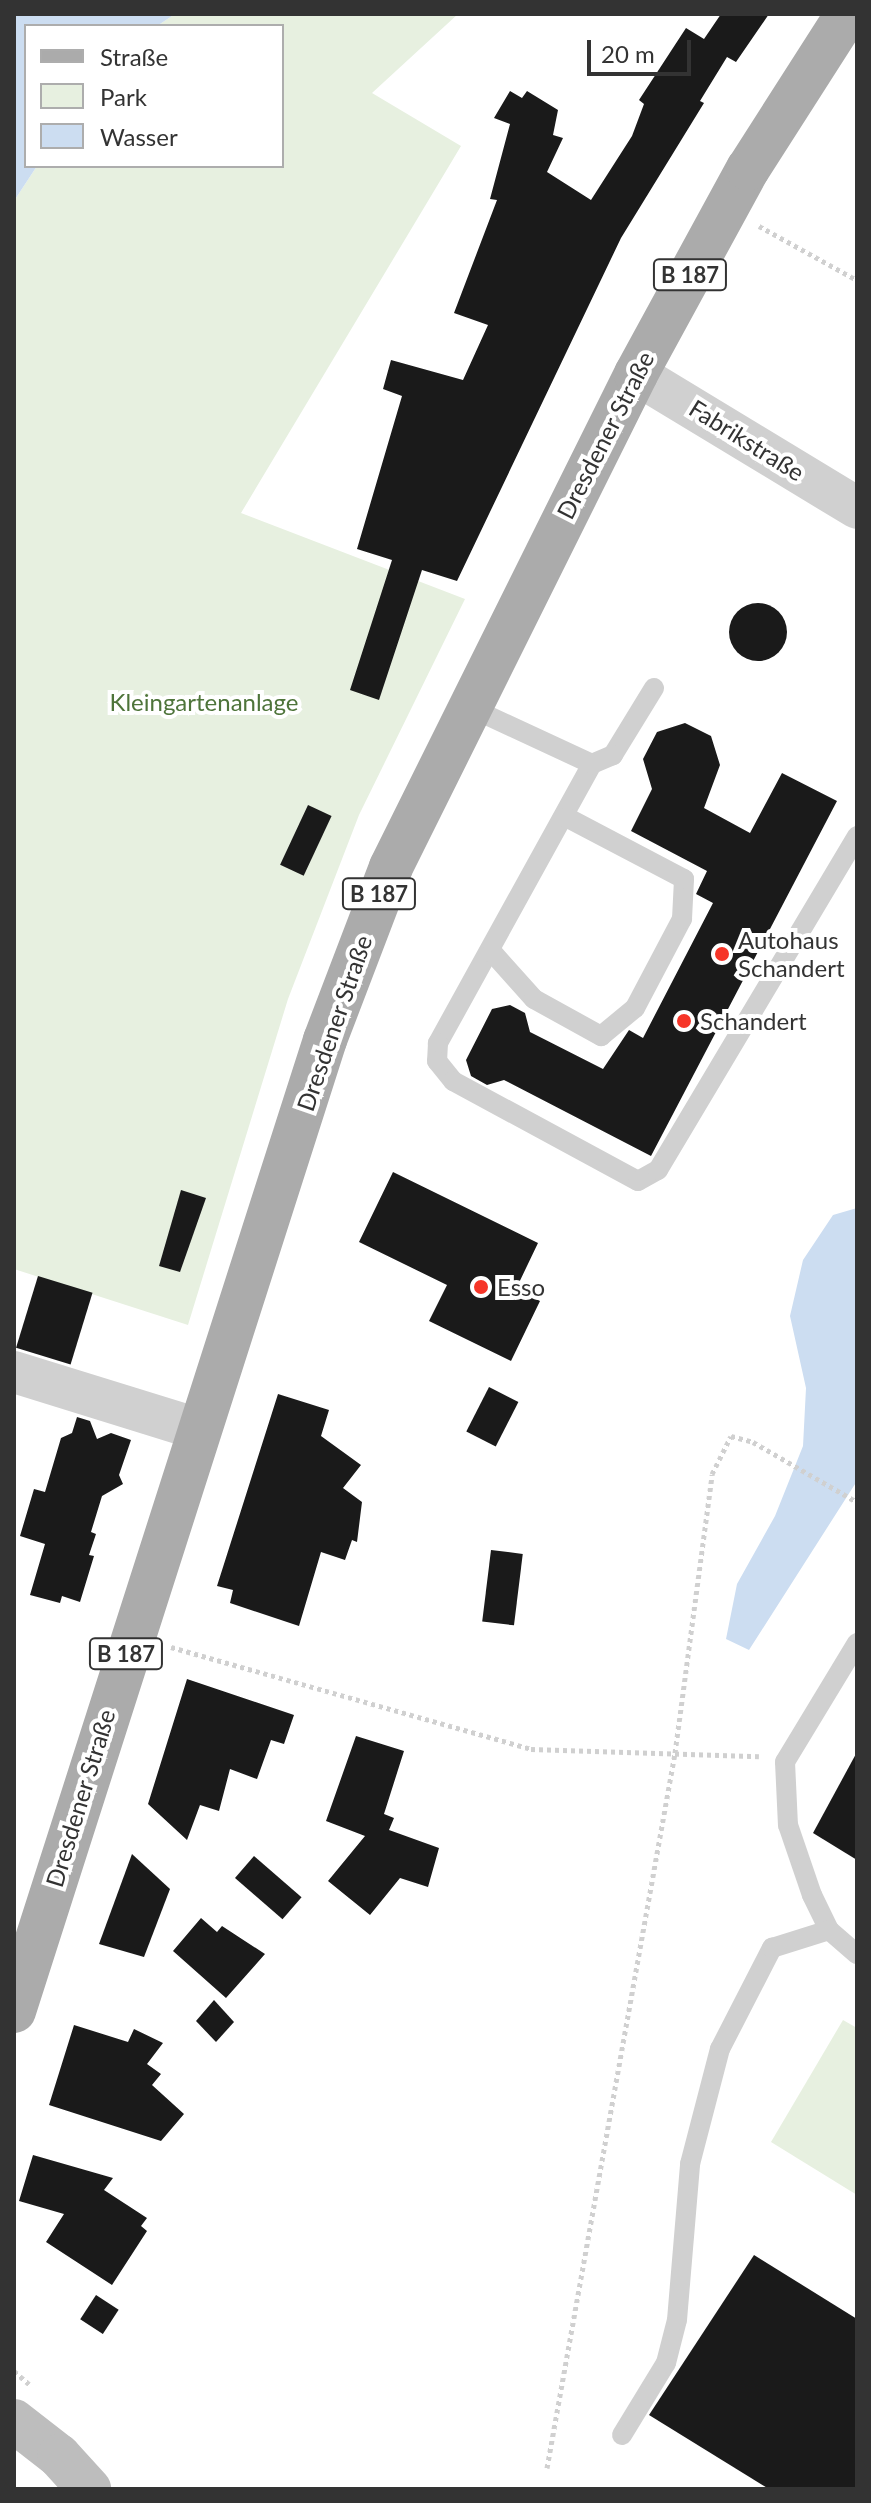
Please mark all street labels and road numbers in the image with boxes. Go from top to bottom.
road number: B 187 [652,257,728,293]
street label: Dresdener Straße [550,346,660,524]
street label: Fabrikstraße [684,393,810,487]
road number: B 187 [341,876,417,912]
street label: Dresdener Straße [290,931,378,1115]
road number: B 187 [88,1636,164,1672]
street label: Dresdener Straße [39,1706,121,1890]

